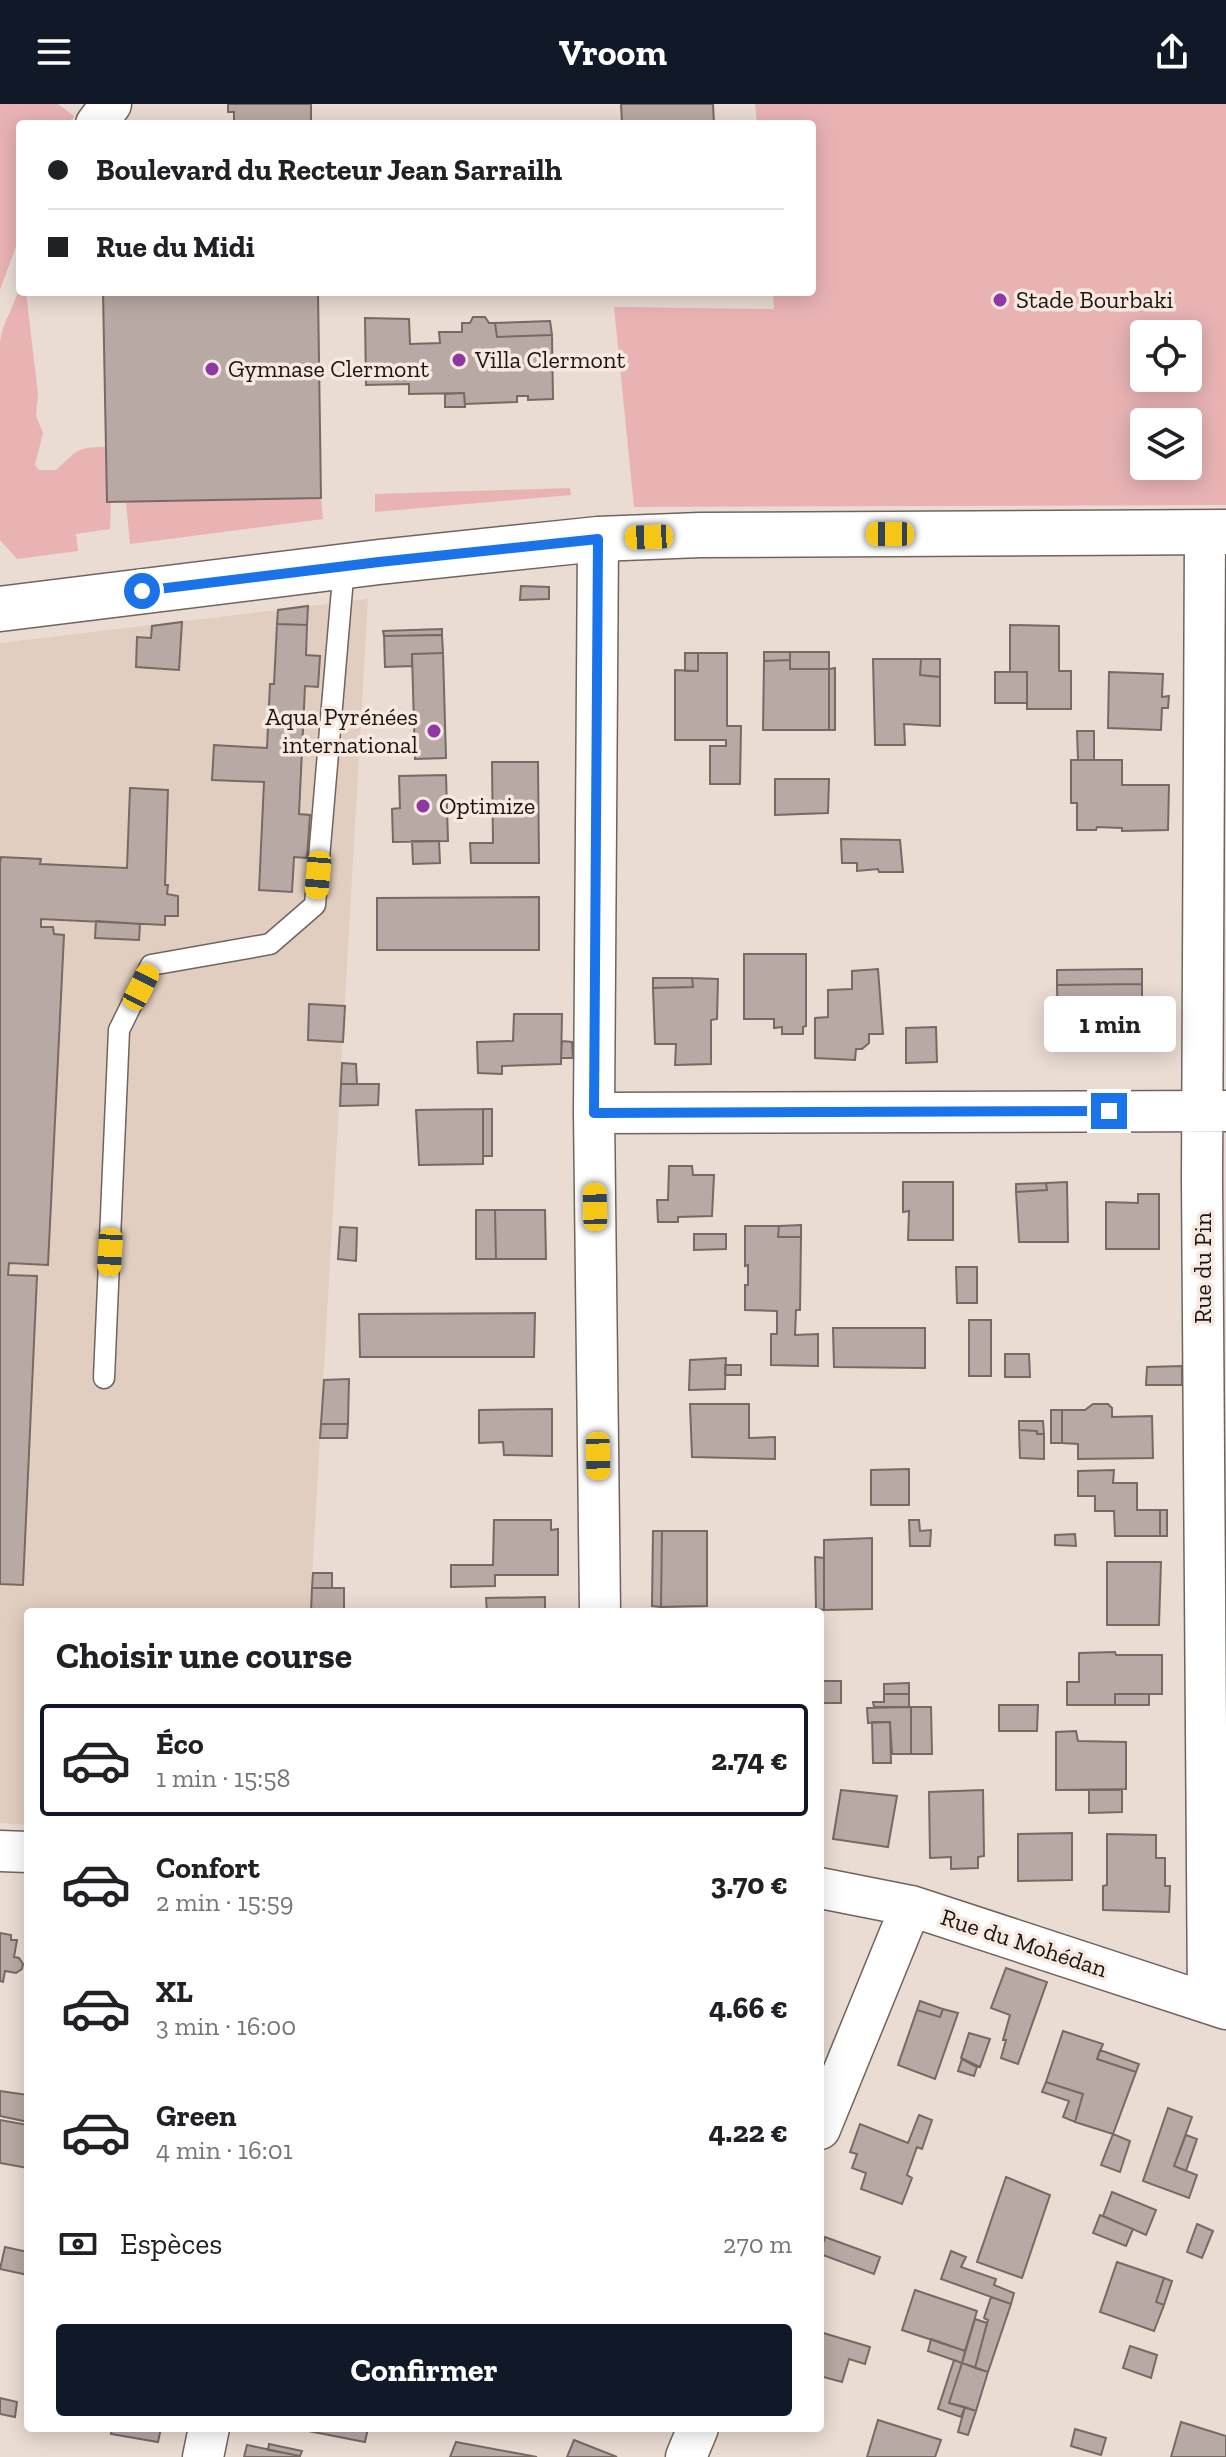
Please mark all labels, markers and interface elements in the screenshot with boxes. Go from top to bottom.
icon: menu [32,30,76,74]
icon: share [1150,30,1194,74]
text: Vroom [559,31,667,74]
text: Boulevard du Recteur Jean Sarrailh [96,152,562,188]
text: Rue du Midi [96,229,255,265]
place label: Stade Bourbaki [1016,285,1173,314]
marker: Stade Bourbaki [991,291,1009,309]
map controls [1130,320,1202,480]
button: locate [1130,320,1202,392]
place label: Villa Clermont [474,345,626,374]
marker: Villa Clermont [450,351,468,369]
place label: Gymnase Clermont [228,354,429,383]
marker: Gymnase Clermont [203,360,221,378]
button: layers [1130,408,1202,480]
car [866,522,914,546]
car [625,524,673,550]
route start [124,573,160,609]
place label: Aqua Pyrénées international [265,702,418,759]
marker: Aqua Pyrénées international [425,722,443,740]
place label: Optimize [439,791,535,820]
marker: Optimize [414,797,432,815]
car [304,850,332,900]
car [119,960,163,1014]
callout: 1 min [1043,995,1175,1051]
text: 1 min [1079,1008,1141,1040]
route end [1091,1093,1127,1129]
car [583,1183,607,1231]
street label: Rue du Pin [1188,1212,1217,1324]
car [97,1227,123,1277]
car [586,1432,610,1480]
text: Choisir une course [56,1634,352,1677]
icon: car [60,1724,132,1796]
text: Éco [156,1726,204,1762]
text: 2.74 € [711,1742,788,1778]
text: 1 min · 15:58 [156,1762,290,1794]
icon: car [60,1848,132,1920]
text: Confort [156,1850,260,1886]
text: 3.70 € [710,1866,788,1902]
text: 2 min · 15:59 [156,1886,294,1918]
street label: Rue du Mohédan [937,1902,1111,1983]
icon: car [60,1972,132,2044]
text: XL [156,1974,193,2010]
text: 4.66 € [709,1990,788,2026]
text: 3 min · 16:00 [156,2010,296,2042]
icon: car [60,2096,132,2168]
text: Green [156,2098,236,2134]
text: 4.22 € [708,2114,788,2150]
text: 4 min · 16:01 [156,2134,293,2166]
icon: cash [56,2222,100,2266]
text: Espèces [120,2226,222,2262]
text: 270 m [723,2228,792,2260]
button: Confirmer [56,2324,792,2416]

